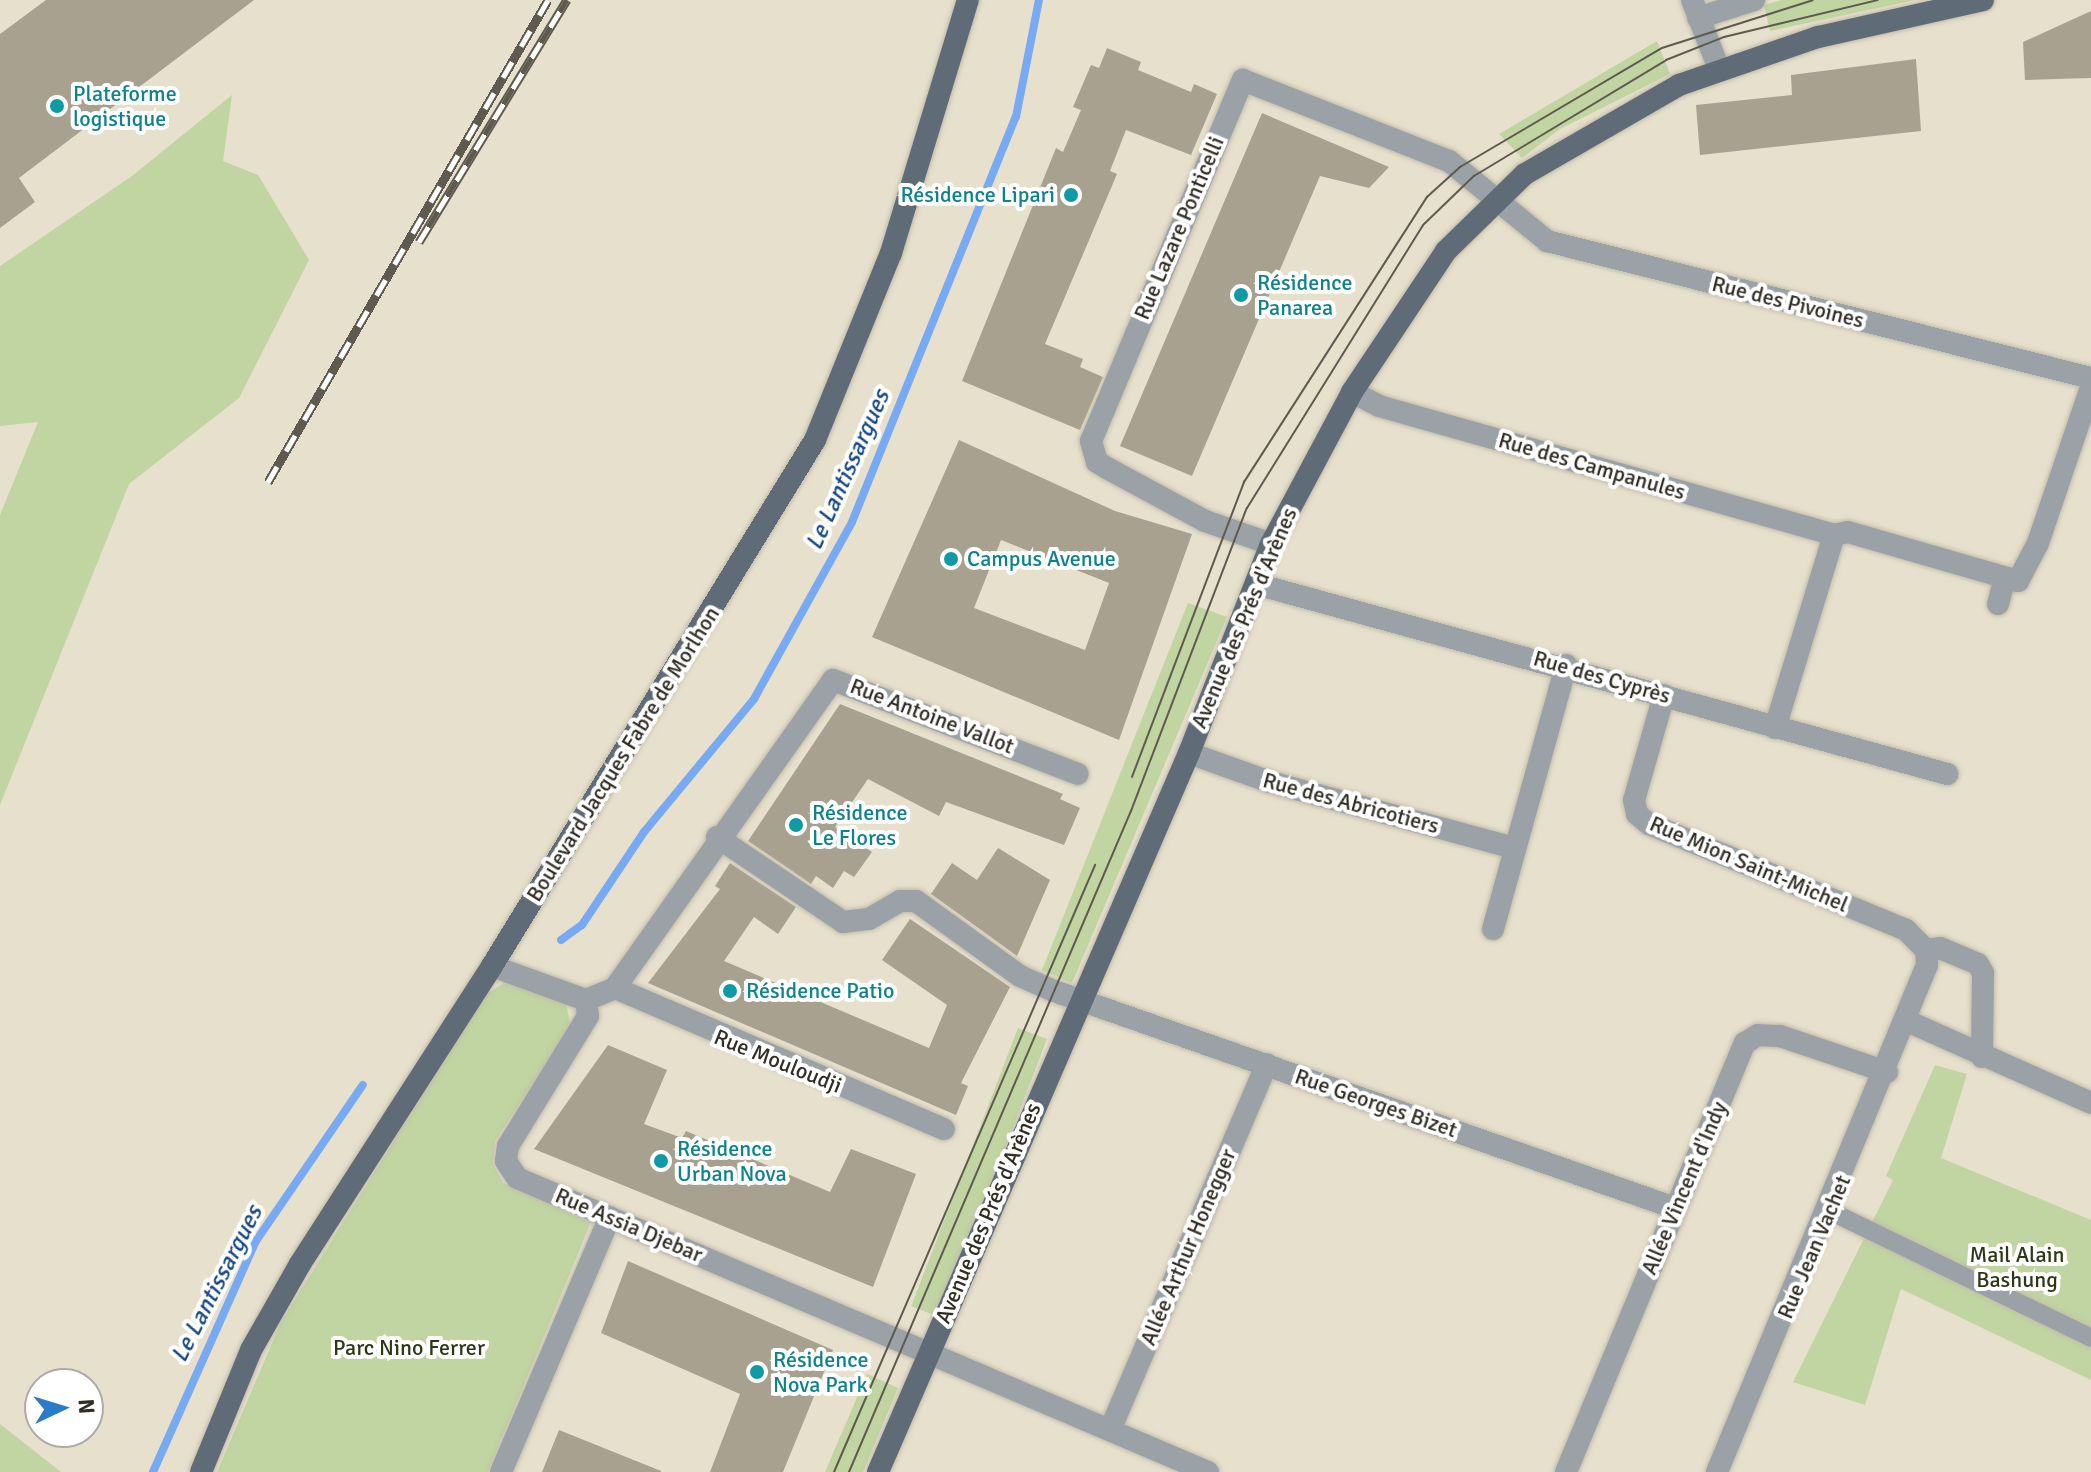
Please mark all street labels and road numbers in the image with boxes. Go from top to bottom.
street label: Rue Lazare Ponticelli [1128,132,1230,324]
street label: Rue des Pivoines [1709,270,1867,334]
street label: Rue des Campanules [1495,427,1689,505]
street label: Avenue des Prés d'Arènes [1186,504,1302,732]
street label: Boulevard Jacques Fabre de Morlhon [521,602,725,906]
street label: Rue des Cyprès [1530,645,1674,709]
street label: Rue Antoine Vallot [846,673,1018,759]
street label: Rue des Abricotiers [1260,767,1442,839]
street label: Rue Mion Saint-Michel [1646,810,1852,918]
street label: Rue Mouloudji [710,1023,846,1099]
street label: Rue Georges Bizet [1292,1063,1460,1143]
street label: Allée Vincent d'Indy [1636,1097,1732,1279]
street label: Avenue des Prés d'Arènes [930,1099,1046,1327]
street label: Allée Arthur Honegger [1135,1145,1241,1349]
street label: Rue Jean Vachet [1772,1171,1856,1323]
street label: Rue Assia Djebar [551,1182,707,1268]

